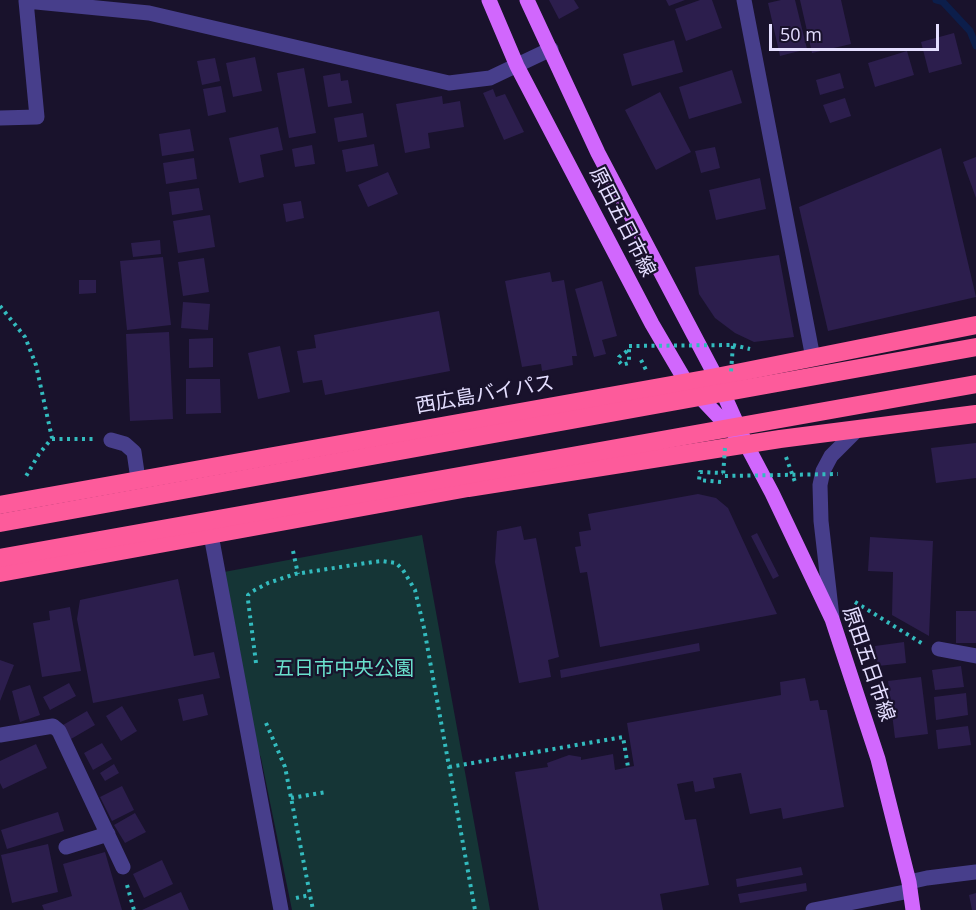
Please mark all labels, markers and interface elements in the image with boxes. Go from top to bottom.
scale bar [772,12,942,50]
text: 50 m [780,22,822,46]
street label: 原田五日市線 [584,163,660,281]
street label: 西広島バイパス [414,371,556,419]
street label: 原田五日市線 [837,603,899,725]
park label: 五日市中央公園 [274,657,414,681]

